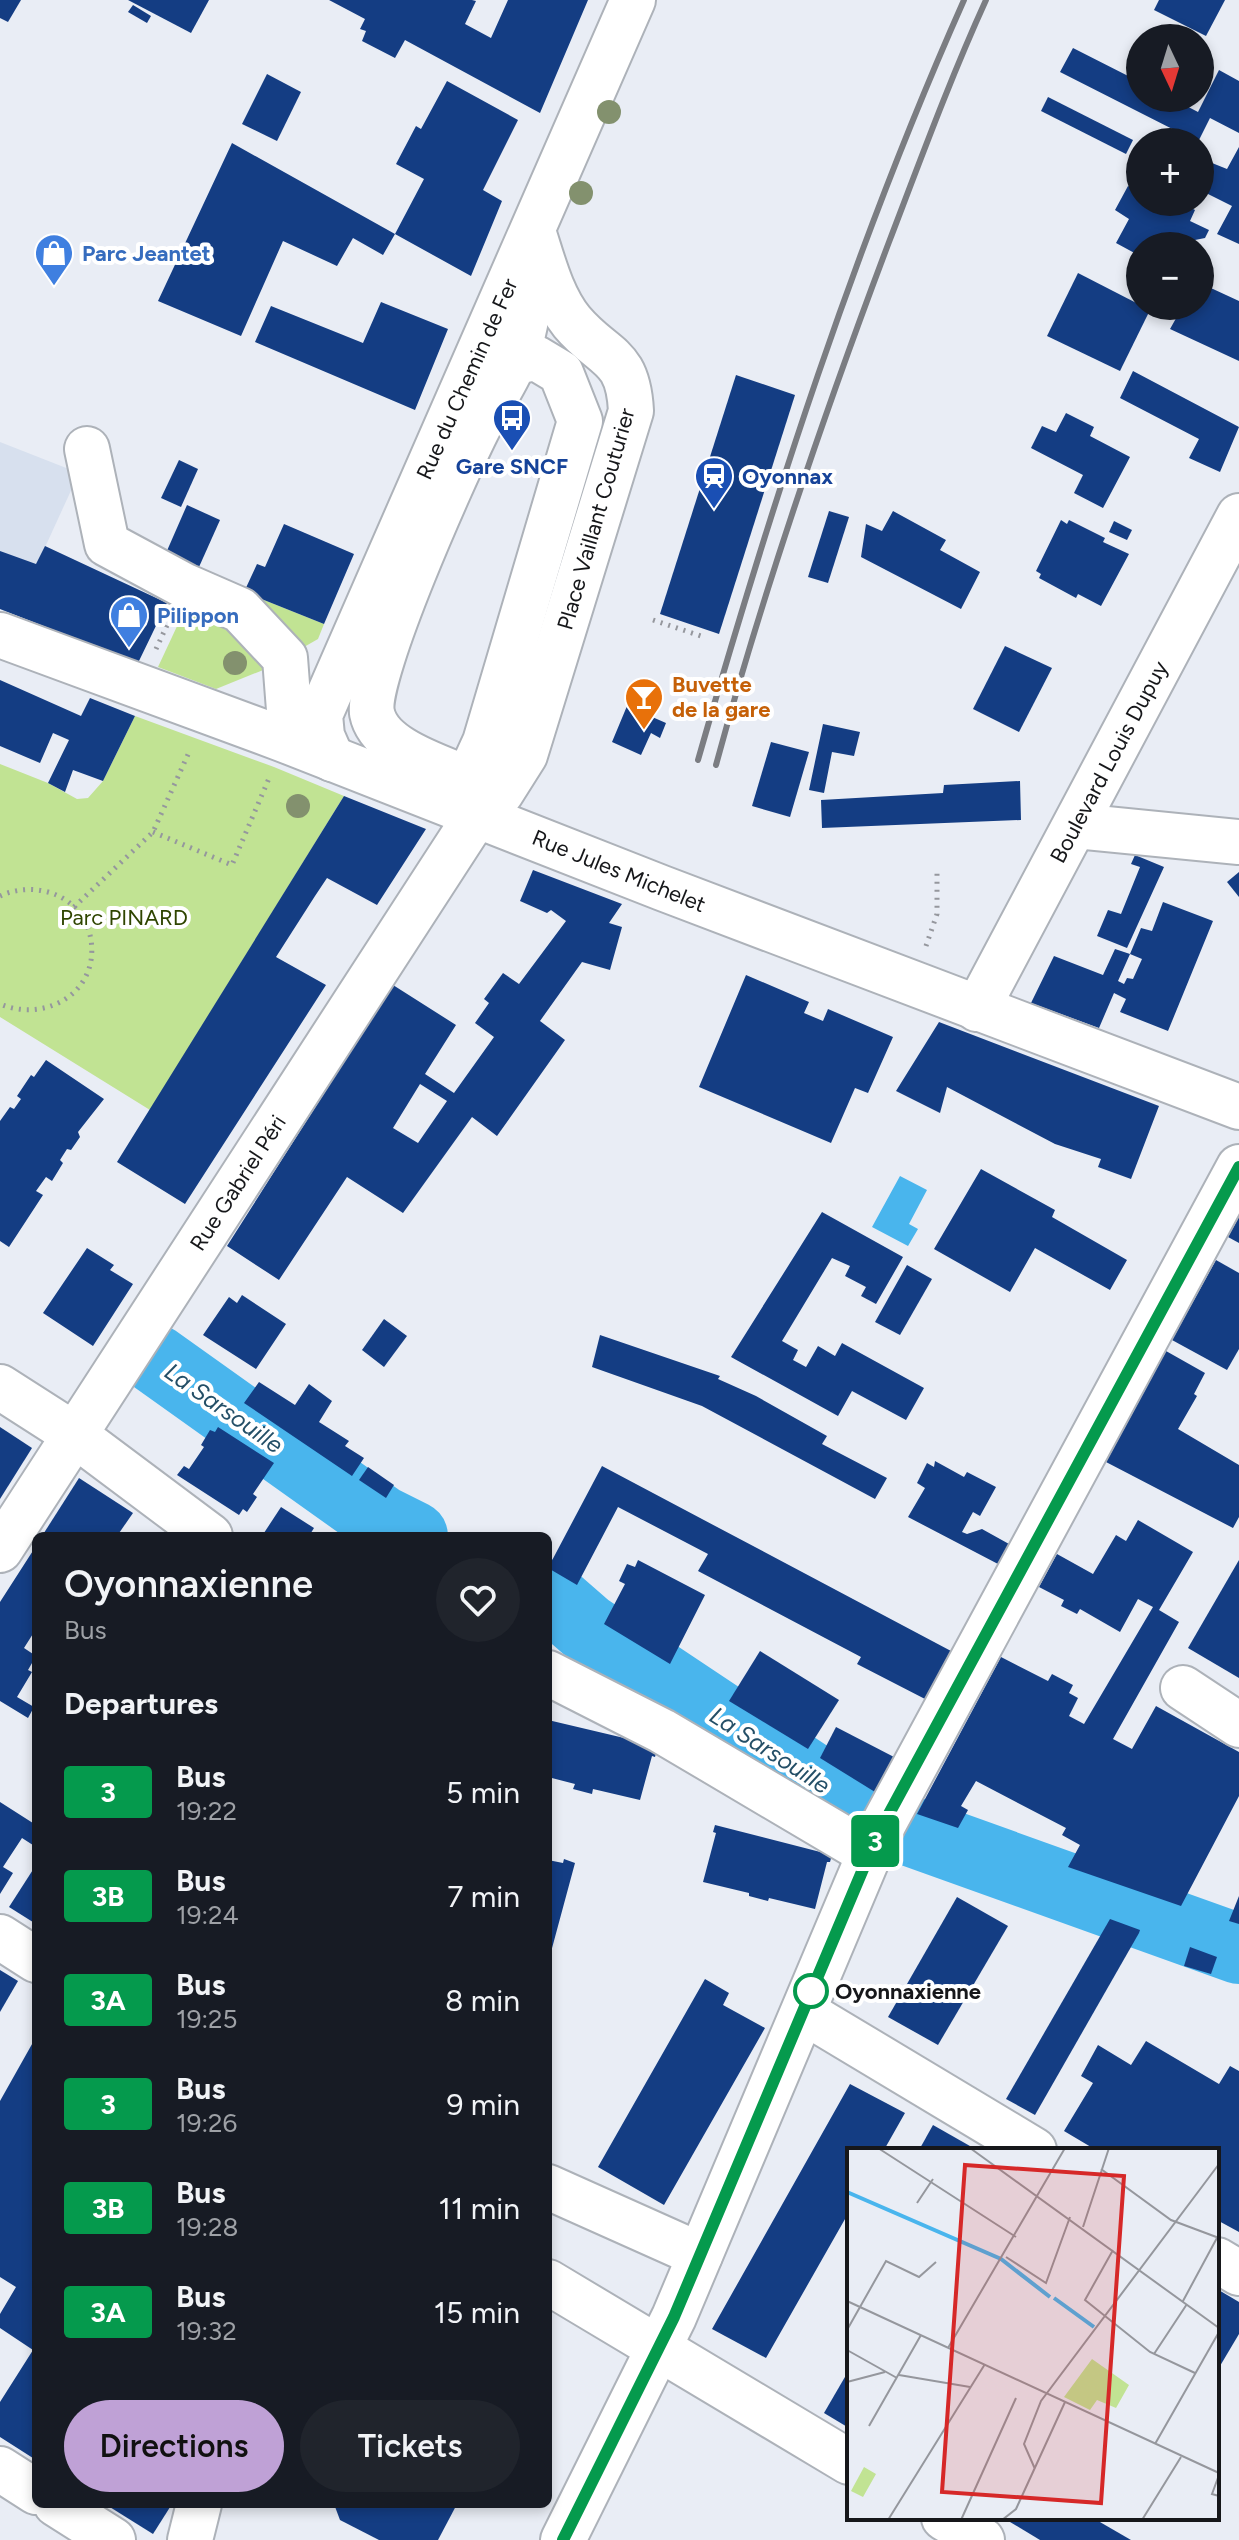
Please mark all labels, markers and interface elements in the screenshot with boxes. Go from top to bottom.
north arrow [1126,24,1214,112]
map controls [1126,24,1214,320]
button: + [1126,128,1214,216]
shop icon: Parc Jeantet [33,232,75,287]
button: − [1126,232,1214,320]
place label: Parc Jeantet [82,240,211,267]
street label: Rue du Chemin de Fer [410,274,524,484]
bus stop icon: Gare SNCF [491,397,533,452]
street label: Place Vaillant Couturier [551,405,641,633]
place label: Gare SNCF [456,453,568,480]
station icon: Oyonnax [693,455,735,510]
place label: Oyonnax [742,463,833,490]
shop icon: Pilippon [108,594,150,649]
place label: Pilippon [157,602,239,629]
street label: Boulevard Louis Dupuy [1044,656,1174,868]
place label: Buvette de la gare [672,671,770,723]
bar icon: Buvette de la gare [623,676,665,731]
street label: Rue Jules Michelet [528,824,710,918]
park label: Parc PINARD [60,904,188,931]
street label: Rue Gabriel Péri [184,1110,292,1256]
water label: La Sarsouille [159,1357,289,1459]
button: heart [436,1558,520,1642]
text: Oyonnaxienne [64,1561,313,1607]
text: Bus [64,1614,107,1646]
text: Departures [64,1685,218,1722]
water label: La Sarsouille [704,1700,836,1800]
text: Bus [176,1758,225,1795]
text: 5 min [446,1774,520,1811]
text: 3 [100,1775,116,1809]
text: 19:22 [176,1795,237,1827]
line badge: 3 [849,1815,901,1867]
text: 3 [867,1824,883,1858]
text: Bus [176,1862,225,1899]
text: 7 min [447,1878,520,1915]
text: 3B [92,1879,124,1913]
text: 19:24 [176,1899,239,1931]
text: Bus [176,1966,225,2003]
marker: Oyonnaxienne [794,1974,828,2008]
place label: Oyonnaxienne [835,1978,981,2005]
text: 8 min [445,1982,520,2019]
text: 3A [90,1983,126,2017]
text: 19:25 [176,2003,238,2035]
text: Bus [176,2070,225,2107]
text: 9 min [446,2086,520,2123]
text: 3 [100,2087,116,2121]
text: 19:26 [176,2107,237,2139]
inset map [847,2148,1219,2520]
text: Bus [176,2174,225,2211]
text: 11 min [439,2190,520,2227]
text: 3B [92,2191,124,2225]
text: 19:28 [176,2211,239,2243]
text: Bus [176,2278,225,2315]
text: 15 min [434,2294,520,2331]
text: 3A [90,2295,126,2329]
text: 19:32 [176,2315,237,2347]
button: Directions [64,2400,284,2492]
button: Tickets [300,2400,520,2492]

